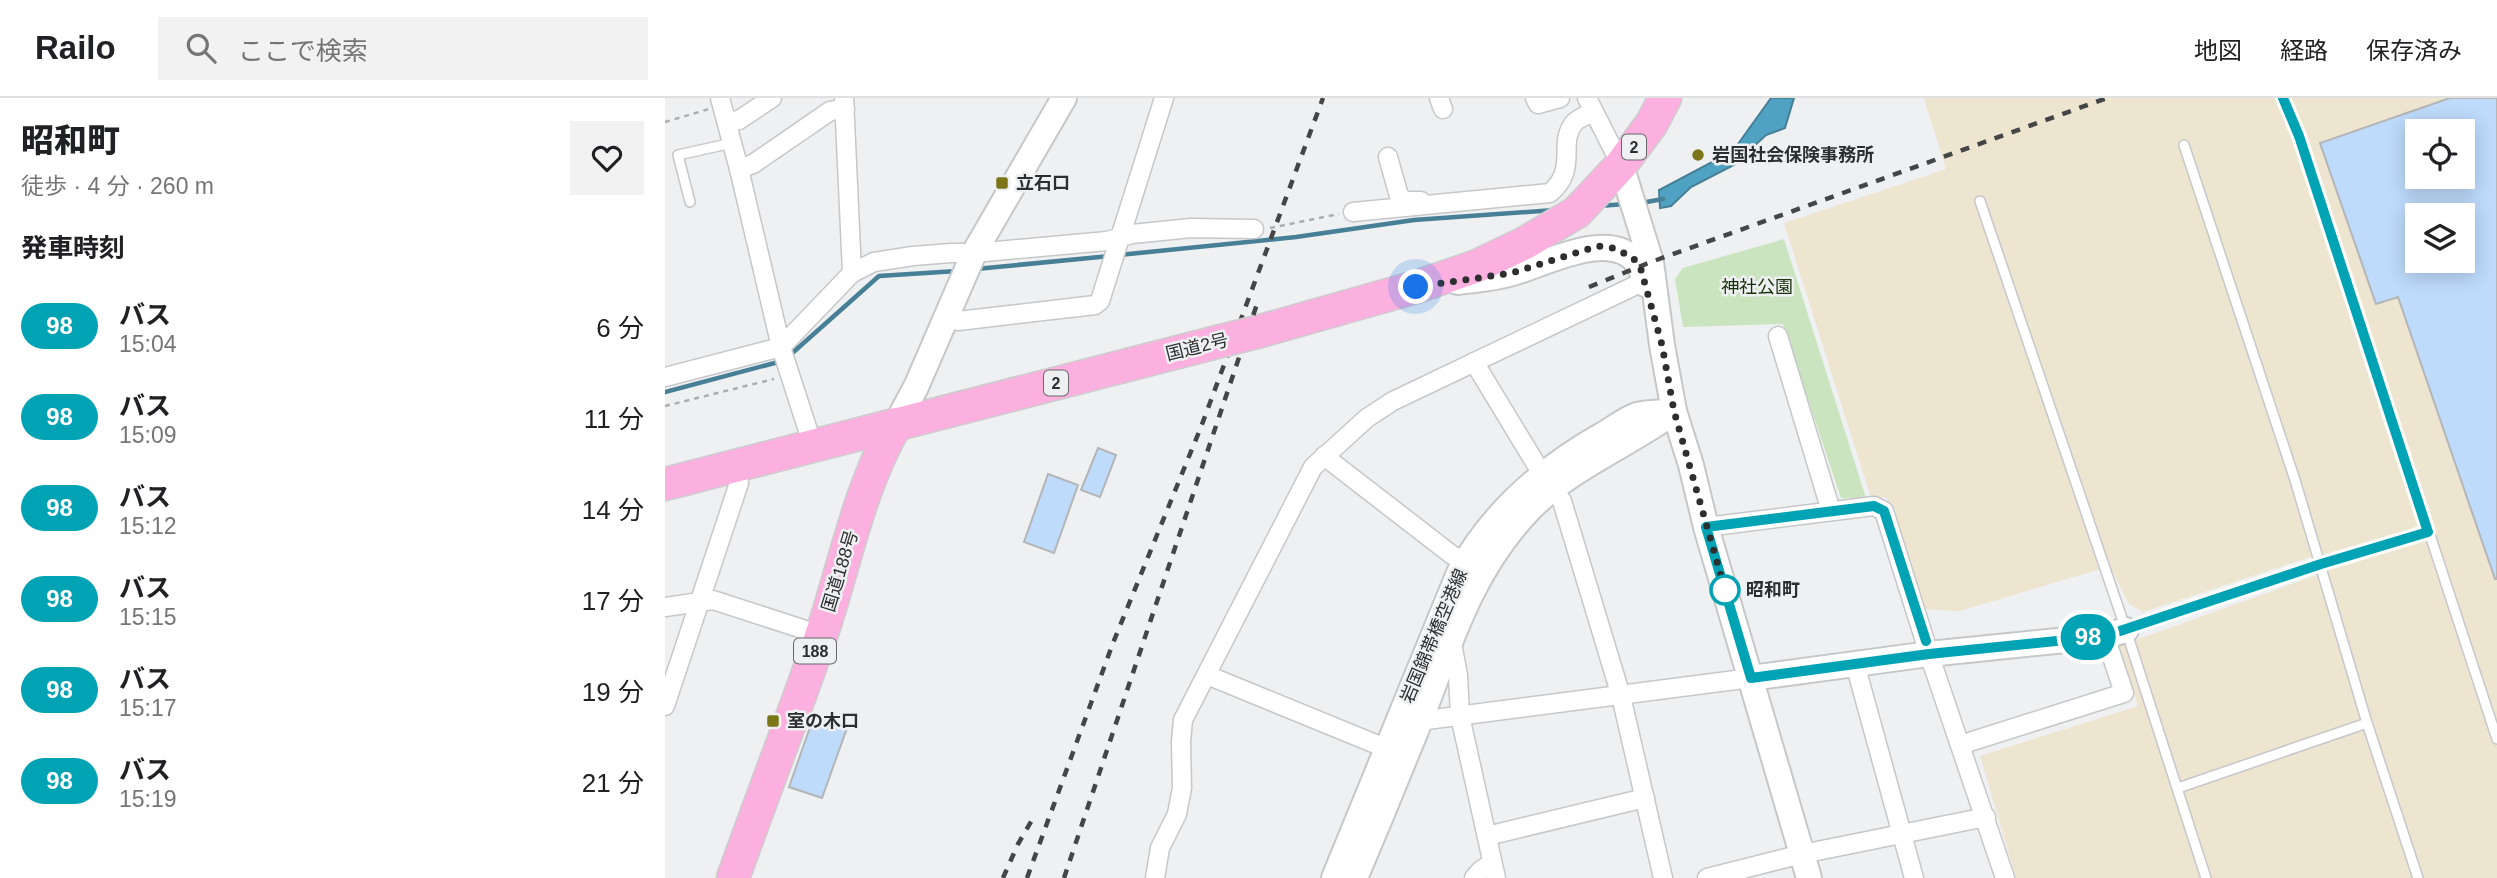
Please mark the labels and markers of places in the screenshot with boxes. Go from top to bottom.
place label: 岩国社会保険事務所 [1712,145,1874,165]
marker: 岩国社会保険事務所 [1690,147,1706,163]
place label: 立石口 [1016,173,1070,193]
marker: 立石口 [994,175,1010,191]
marker: 昭和町 [1710,575,1740,605]
place label: 昭和町 [1746,580,1800,600]
place label: 室の木口 [787,711,859,731]
marker: 室の木口 [765,713,781,729]

